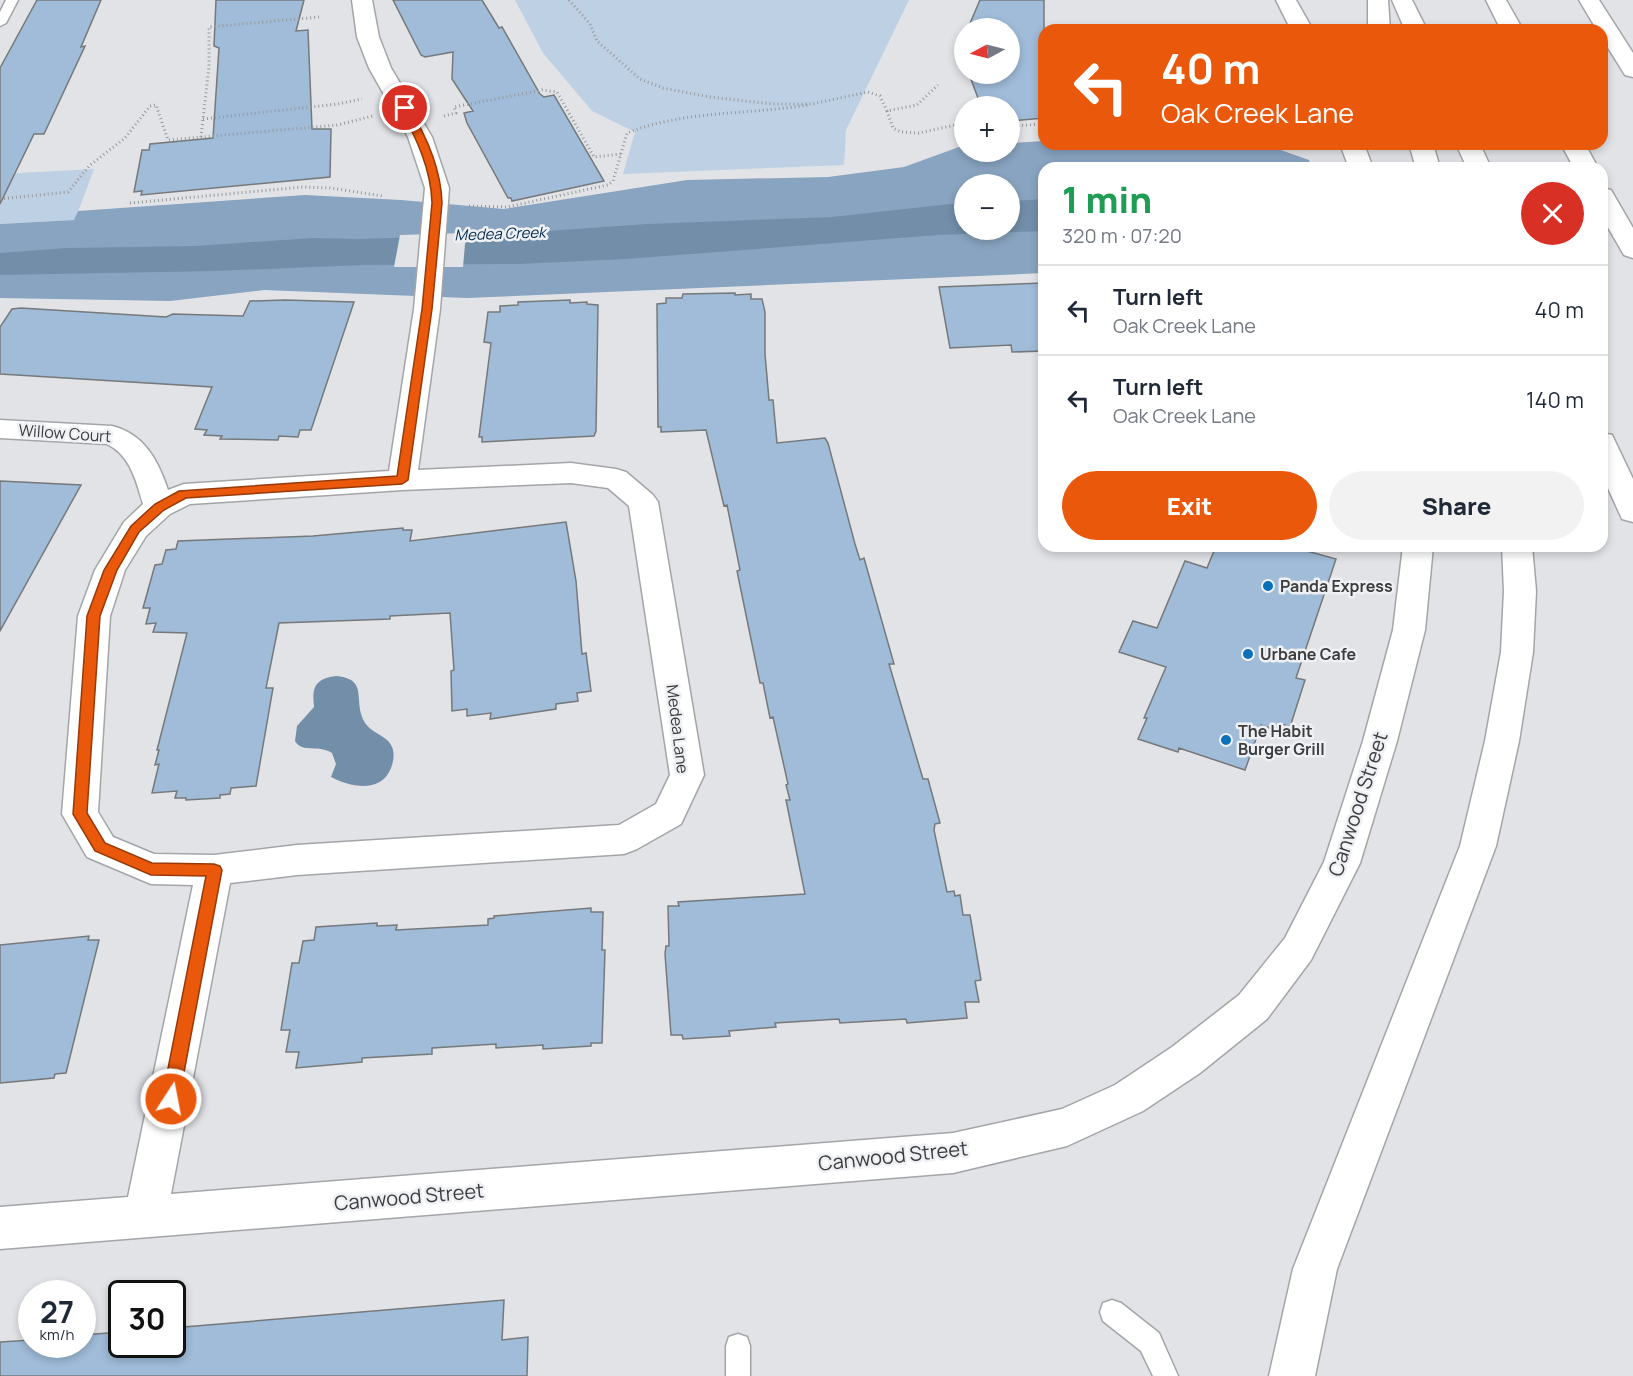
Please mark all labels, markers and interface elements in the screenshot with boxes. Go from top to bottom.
north arrow [954,18,1020,84]
map controls [954,18,1020,240]
text: 40 m [1161,39,1260,97]
icon: left [1062,48,1140,126]
pin [379,82,430,133]
icon: arrive [388,91,421,124]
text: Oak Creek Lane [1161,94,1354,131]
button: + [954,96,1020,162]
button: − [954,174,1020,240]
text: 1 min [1062,175,1152,224]
button: close [1521,182,1584,245]
water label: Medea Creek [454,221,548,246]
text: 320 m · 07:20 [1062,222,1182,249]
text: Turn left [1113,282,1203,312]
icon: left [1062,294,1095,327]
text: 40 m [1535,295,1584,325]
text: Oak Creek Lane [1113,312,1256,339]
text: Turn left [1113,372,1203,402]
icon: left [1062,384,1095,417]
text: 140 m [1526,385,1584,415]
text: Oak Creek Lane [1113,402,1256,429]
street label: Willow Court [18,419,112,447]
button: Exit [1062,471,1317,540]
button: Share [1329,471,1584,540]
place label: Panda Express [1280,575,1393,597]
marker: Panda Express [1261,579,1275,593]
place label: Urbane Cafe [1260,643,1356,665]
marker: Urbane Cafe [1241,647,1255,661]
street label: Medea Lane [662,683,694,775]
place label: The Habit Burger Grill [1238,720,1325,760]
street label: Canwood Street [1321,728,1394,880]
marker: The Habit Burger Grill [1219,733,1233,747]
position arrow [139,1067,203,1131]
street label: Canwood Street [817,1134,969,1177]
street label: Canwood Street [333,1176,485,1217]
speed limit sign: 30 [108,1280,186,1358]
text: 27 [40,1291,74,1332]
text: km/h [40,1324,74,1345]

